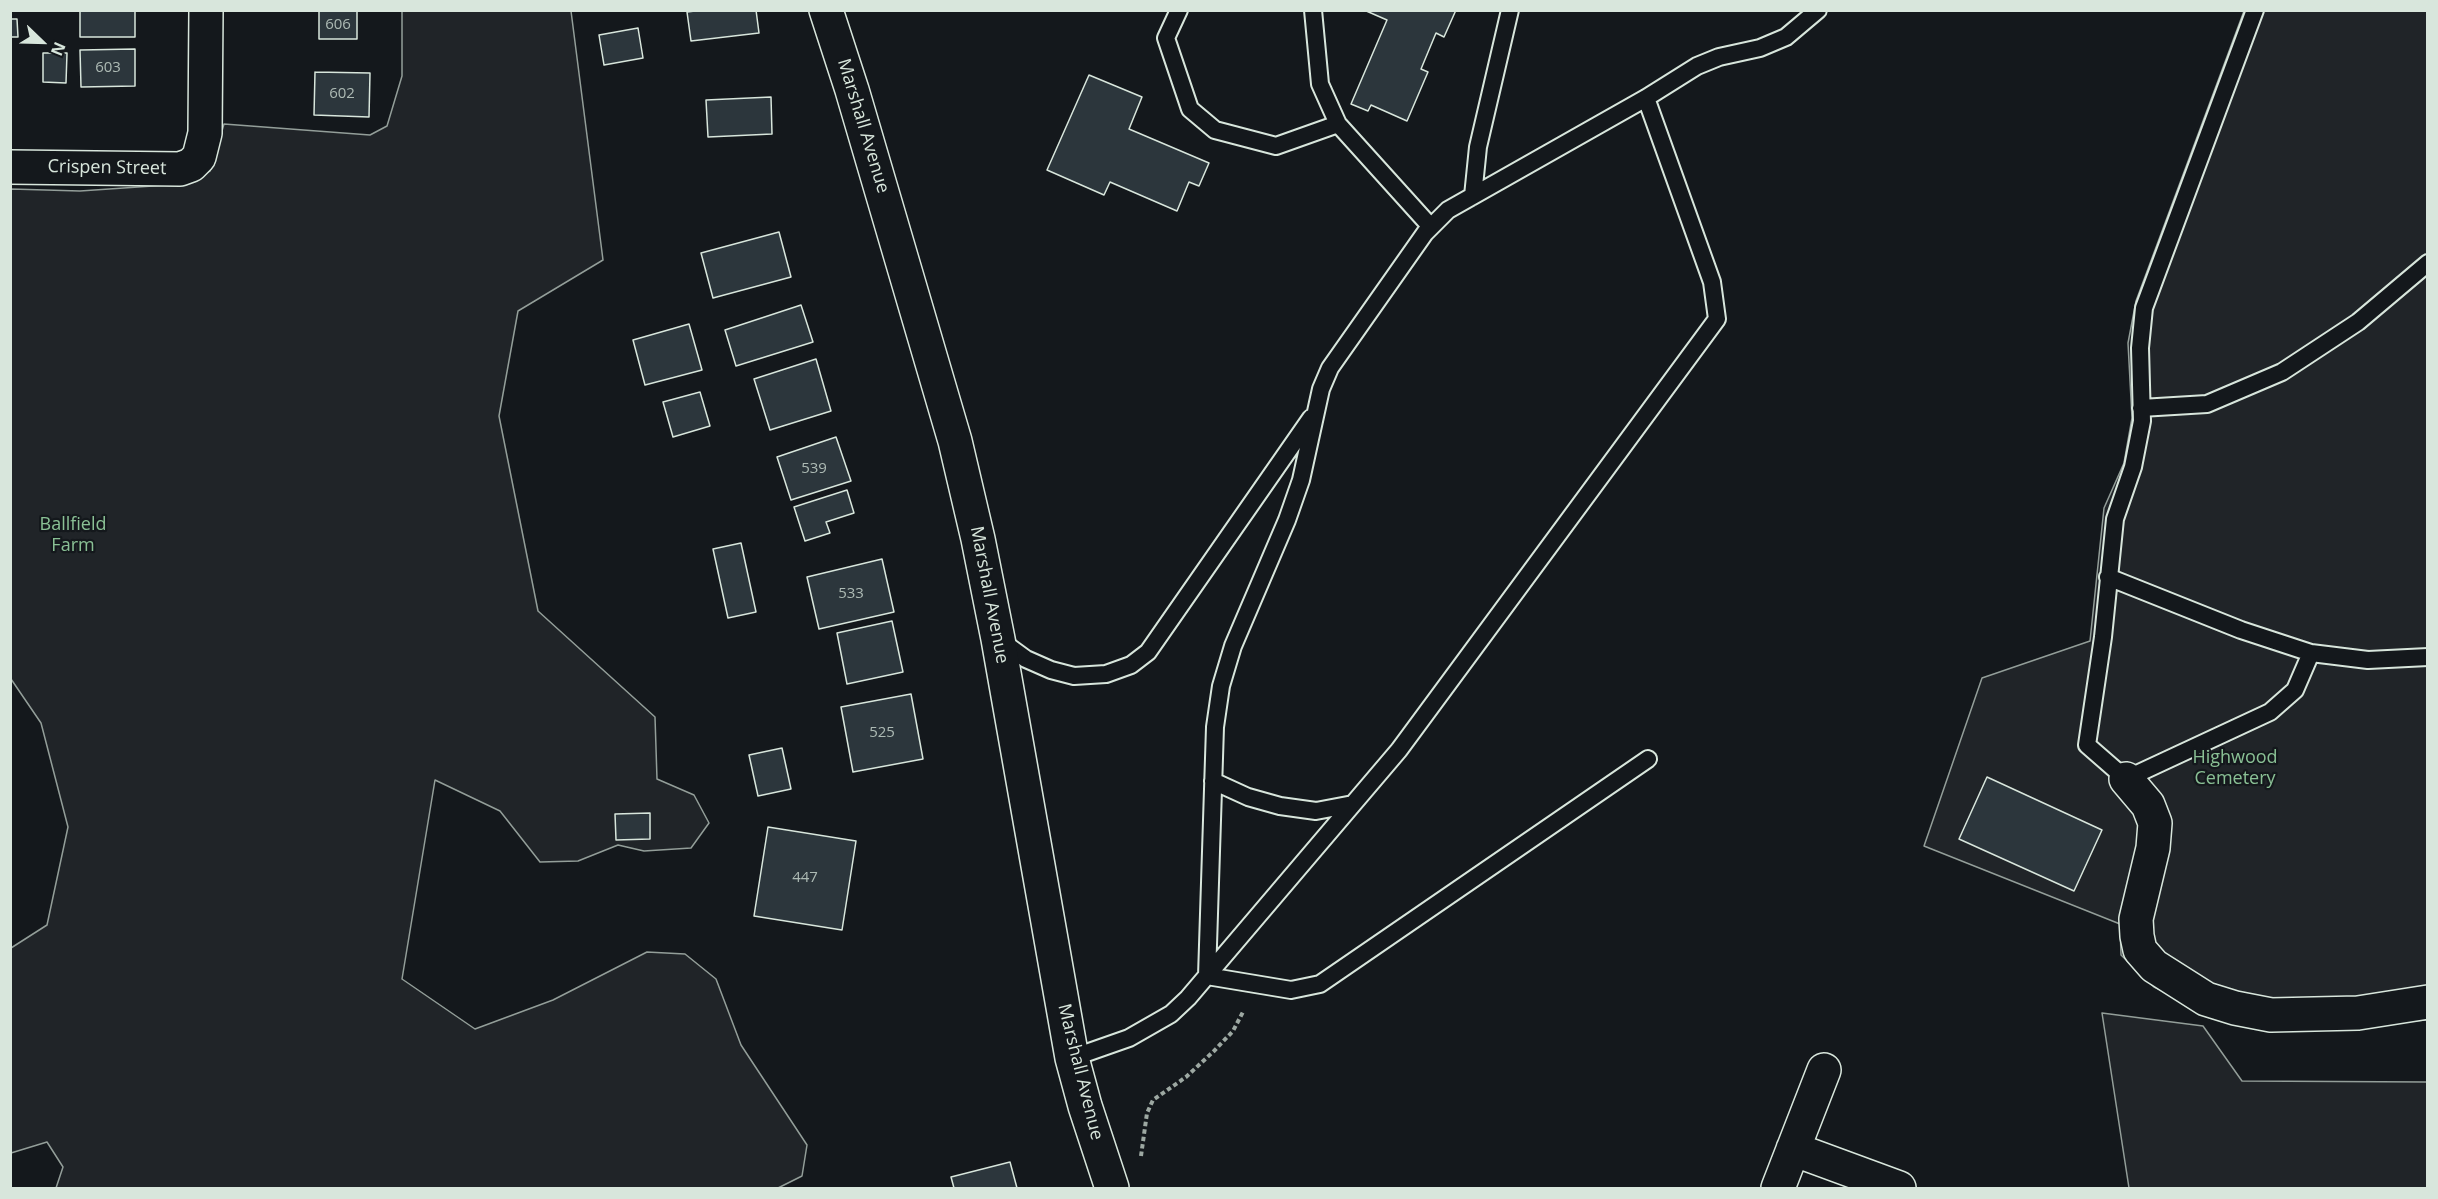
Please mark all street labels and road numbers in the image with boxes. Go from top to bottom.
street label: Marshall Avenue [832,56,894,196]
street label: Crispen Street [47,156,167,180]
street label: Marshall Avenue [965,524,1013,666]
street label: Marshall Avenue [1053,1002,1107,1142]

